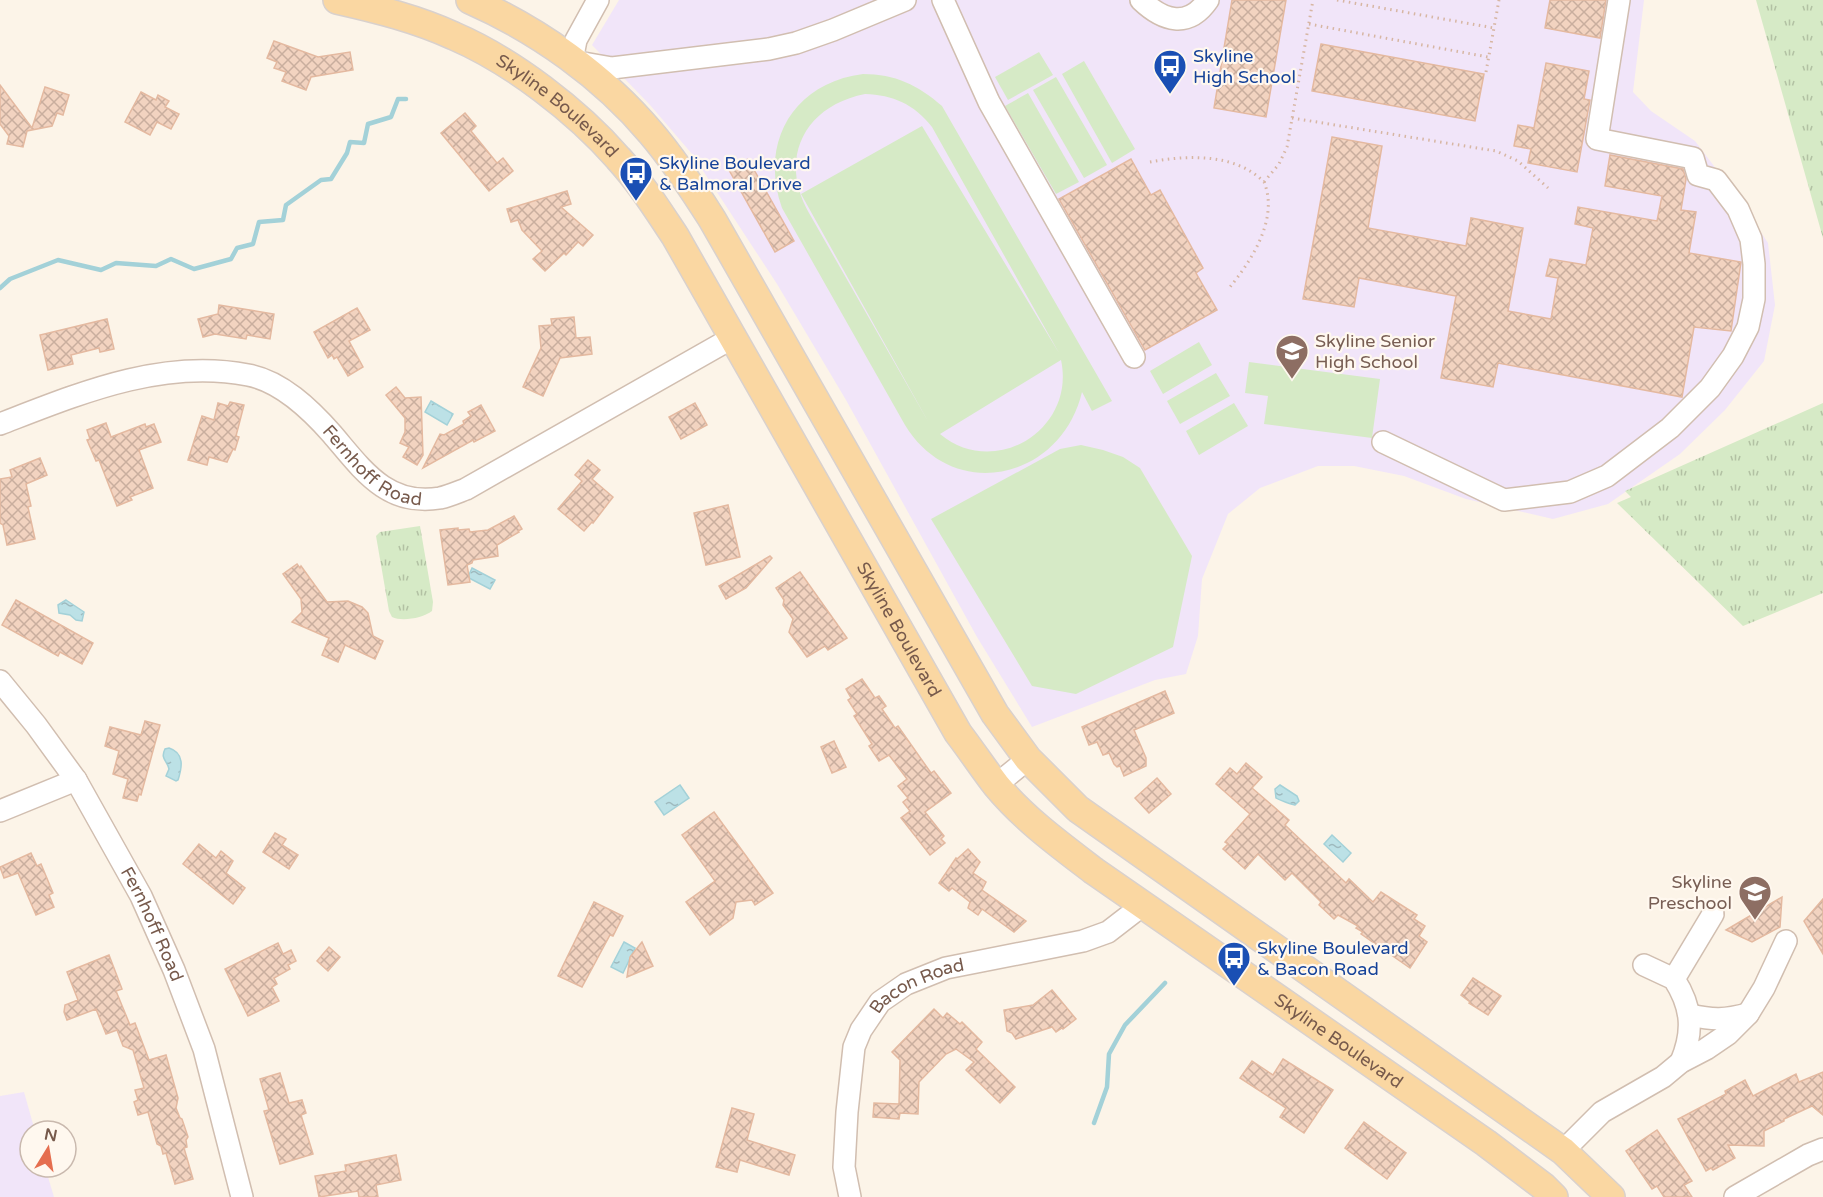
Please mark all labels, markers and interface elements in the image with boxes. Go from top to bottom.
place label: Skyline High School [1193,45,1296,88]
bus stop icon: Skyline High School [1152,48,1188,95]
street label: Skyline Boulevard [492,49,623,162]
place label: Skyline Boulevard & Balmoral Drive [659,152,811,195]
bus stop icon: Skyline Boulevard & Balmoral Drive [618,155,654,202]
place label: Skyline Senior High School [1315,330,1435,373]
school or university icon: Skyline Senior High School [1274,333,1310,380]
street label: Fernhoff Road [318,420,423,510]
street label: Skyline Boulevard [852,558,946,701]
street label: Fernhoff Road [116,863,188,984]
place label: Skyline Preschool [1648,871,1732,914]
school or university icon: Skyline Preschool [1737,874,1773,921]
place label: Skyline Boulevard & Bacon Road [1257,937,1409,980]
bus stop icon: Skyline Boulevard & Bacon Road [1216,940,1252,987]
street label: Bacon Road [865,954,966,1018]
street label: Skyline Boulevard [1270,988,1407,1093]
north arrow [18,1119,78,1179]
text: N [42,1124,59,1146]

